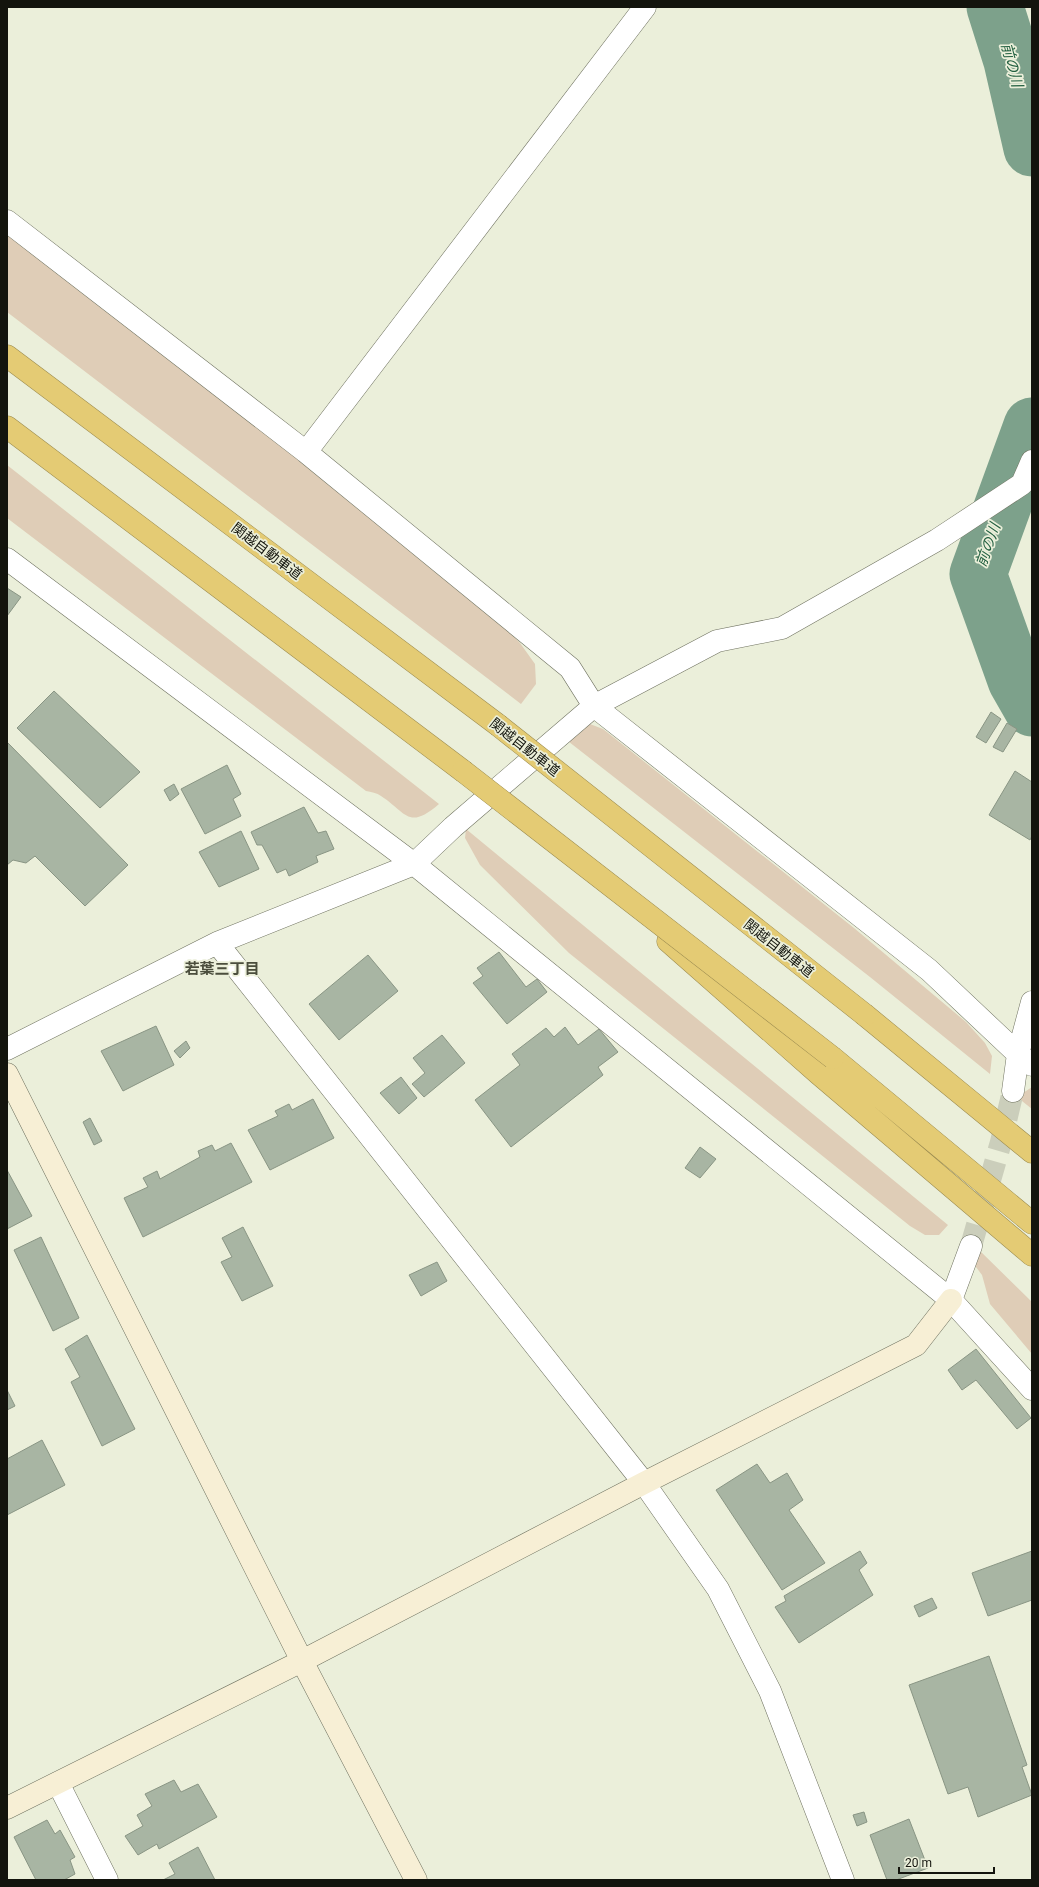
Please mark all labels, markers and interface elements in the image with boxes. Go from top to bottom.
water label: 前の川 [997,41,1027,91]
street label: 関越自動車道 [229,519,305,583]
water label: 前の川 [972,519,1005,569]
street label: 関越自動車道 [487,715,563,779]
street label: 関越自動車道 [741,916,817,980]
district label: 若葉三丁目 [184,960,260,978]
scale bar [899,1849,994,1875]
text: 20 m [905,1856,932,1870]

